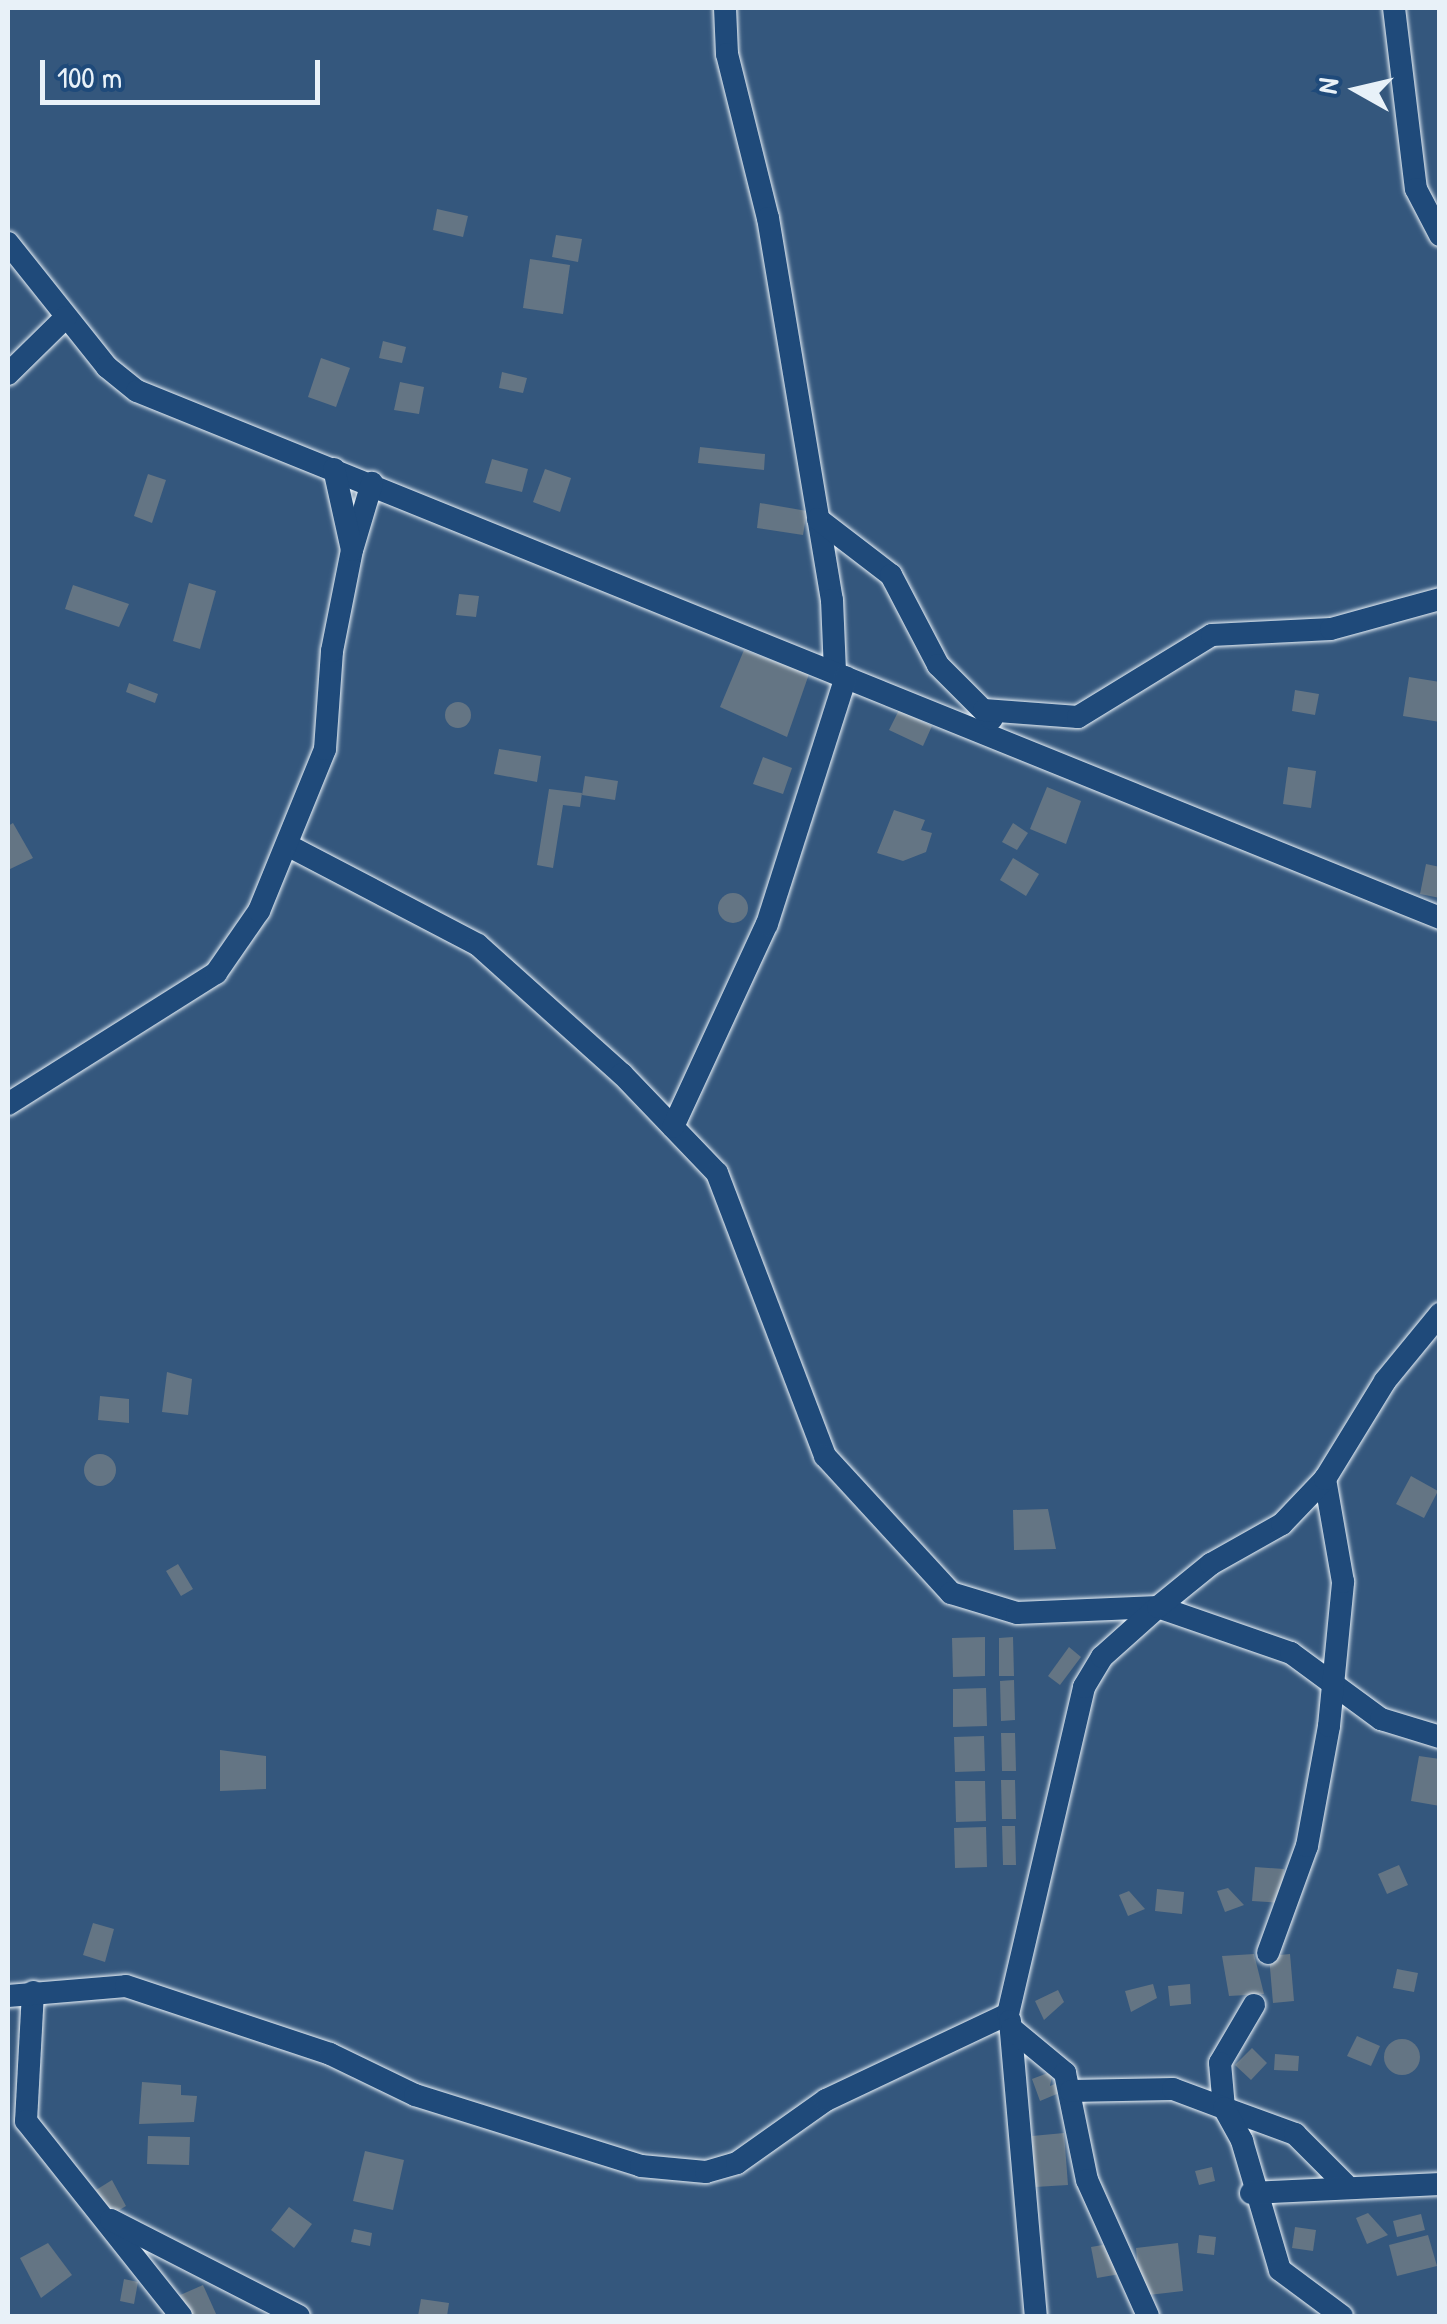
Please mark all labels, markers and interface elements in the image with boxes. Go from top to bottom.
scale bar [45,40,325,102]
north arrow [1307,40,1407,140]
text: 100 m [57,57,122,97]
text: N [1307,76,1347,96]

